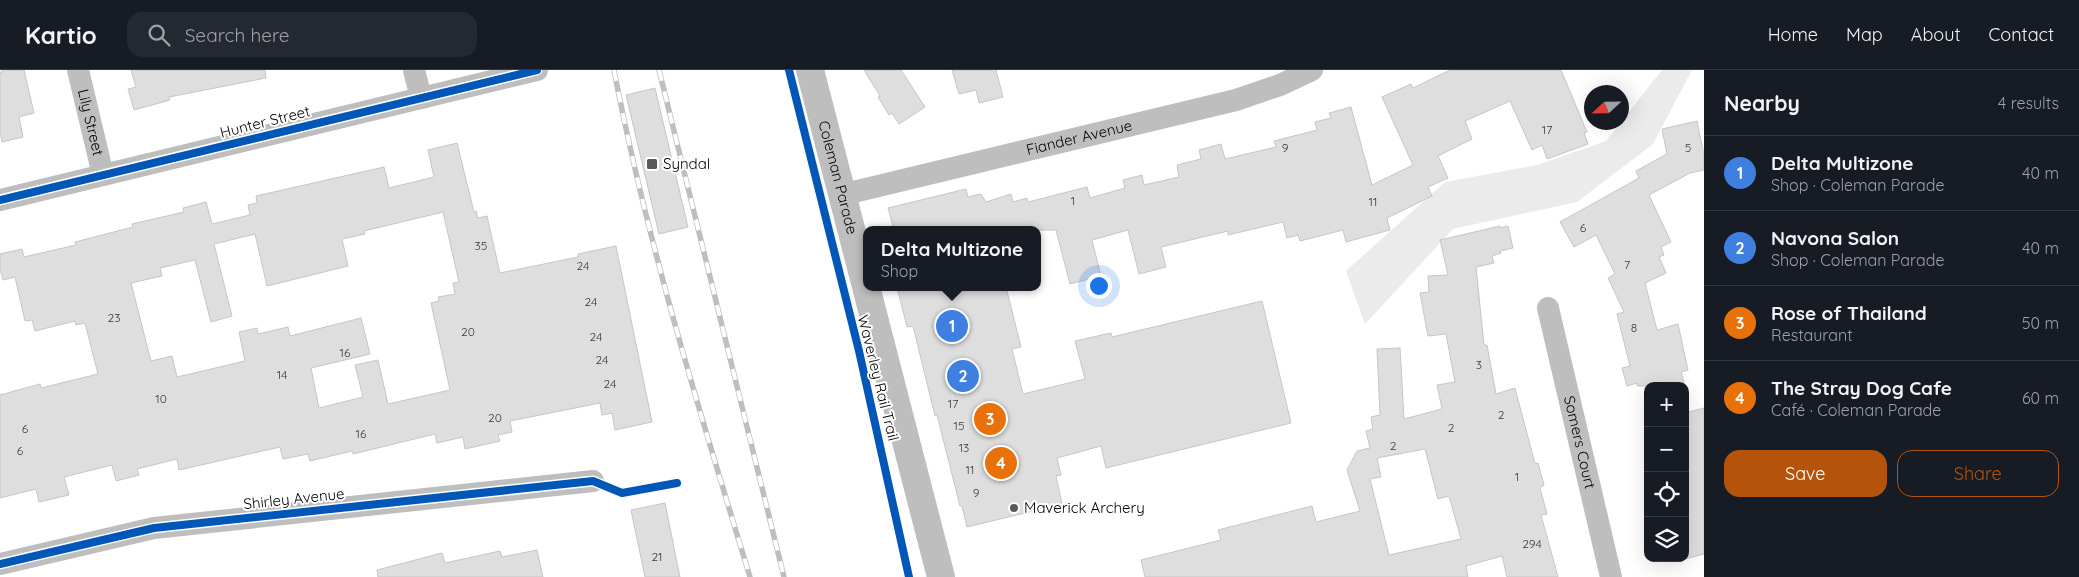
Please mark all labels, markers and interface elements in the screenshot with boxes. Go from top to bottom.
search box [127,12,477,57]
text: Kartio [25,20,97,50]
icon: search [145,21,173,49]
text: Search here [185,23,290,47]
text: Home [1768,23,1818,46]
text: Map [1846,23,1883,46]
text: About [1911,23,1961,46]
text: Contact [1989,23,2054,46]
north arrow [1584,85,1629,130]
street label: Lily Street [74,87,108,158]
text: Nearby [1724,90,1800,116]
text: 4 results [1998,93,2059,113]
street label: Hunter Street [218,101,312,142]
street label: Fiander Avenue [1024,115,1134,159]
street label: Coleman Parade [814,119,862,236]
house number: 17 [1542,122,1552,137]
house number: 9 [1282,140,1289,155]
house number: 5 [1685,140,1691,155]
text: Delta Multizone [1771,151,1913,175]
place label: Syndal [663,154,710,173]
marker: Syndal [645,157,659,171]
text: 1 [1737,163,1743,183]
text: 40 m [2022,163,2059,183]
text: Shop · Coleman Parade [1771,175,1944,195]
house number: 1 [1071,193,1075,208]
house number: 11 [1369,194,1377,209]
house number: 6 [1580,220,1587,235]
popup [863,226,1041,291]
text: Navona Salon [1771,226,1899,250]
text: Delta Multizone [881,237,1023,261]
house number: 35 [475,238,487,253]
text: 2 [1735,238,1745,258]
text: 40 m [2022,238,2059,258]
text: Shop · Coleman Parade [1771,250,1944,270]
house number: 7 [1624,257,1630,272]
house number: 24 [577,258,589,273]
text: Shop [881,261,918,281]
your location [1086,273,1112,299]
house number: 24 [585,294,597,309]
text: Rose of Thailand [1771,301,1927,325]
pin: 1 [936,307,968,345]
house number: 23 [108,310,120,325]
street label: Waverley Rail Trail [854,313,903,443]
text: 3 [1736,313,1744,333]
text: 50 m [2022,313,2059,333]
house number: 8 [1631,320,1637,335]
house number: 20 [461,324,475,339]
text: Restaurant [1771,325,1853,345]
house number: 24 [590,329,602,344]
house number: 16 [340,345,351,360]
house number: 24 [596,352,608,367]
pin: 2 [947,357,979,395]
house number: 3 [1476,357,1482,372]
house number: 14 [277,367,287,382]
house number: 24 [604,376,616,391]
text: The Stray Dog Cafe [1771,376,1952,400]
map controls [1644,382,1689,562]
button: + [1644,382,1689,427]
text: 4 [1735,388,1745,408]
text: 60 m [2022,388,2059,408]
house number: 10 [155,391,167,406]
street label: Somers Court [1560,394,1600,491]
house number: 17 [948,396,958,411]
pin: 3 [974,400,1006,438]
text: Café · Coleman Parade [1771,400,1941,420]
house number: 2 [1498,407,1505,422]
house number: 20 [488,410,502,425]
house number: 15 [954,418,964,433]
house number: 2 [1448,420,1455,435]
house number: 6 [22,421,29,436]
house number: 16 [356,426,367,441]
button: − [1644,427,1689,472]
house number: 2 [1390,438,1397,453]
house number: 13 [959,440,969,455]
house number: 6 [17,443,24,458]
pin: 4 [985,444,1017,482]
button: Save [1724,450,1887,497]
button: Share [1897,450,2059,497]
house number: 11 [966,462,974,477]
house number: 1 [1515,469,1519,484]
button: locate [1644,472,1689,517]
street label: Shirley Avenue [242,484,345,513]
house number: 9 [973,485,980,500]
place label: Maverick Archery [1024,498,1145,517]
marker: Maverick Archery [1008,502,1020,514]
button: layers [1644,517,1689,562]
house number: 294 [1522,536,1542,551]
house number: 21 [651,549,663,564]

